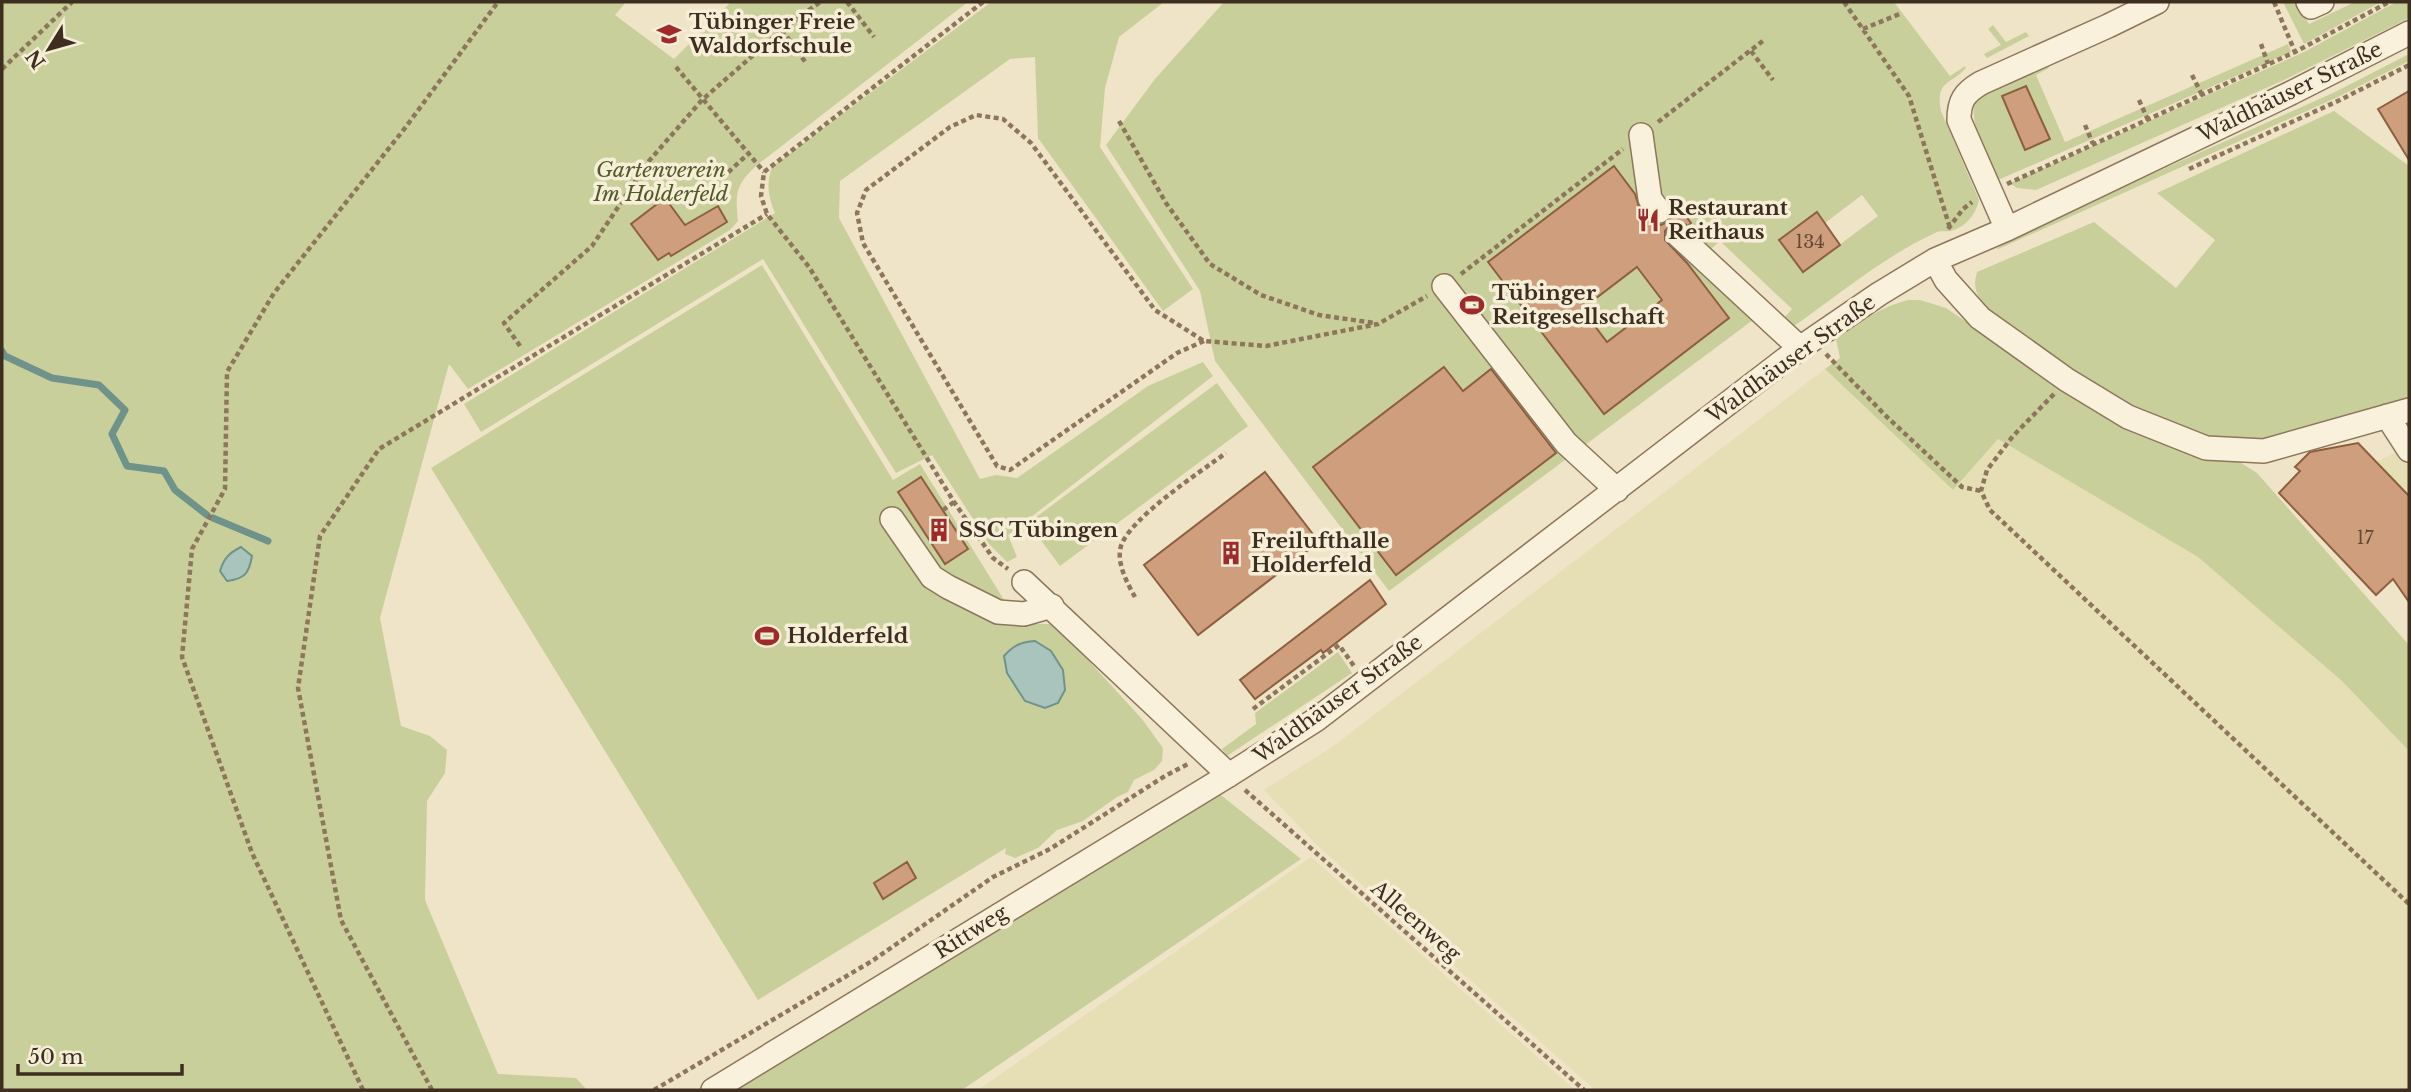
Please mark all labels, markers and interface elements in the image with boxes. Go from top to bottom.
place label: Tübinger Freie Waldorfschule [688,9,855,59]
north arrow [14,14,84,84]
school or university icon: Tübinger Freie Waldorfschule [655,20,683,48]
street label: Waldhäuser Straße [2193,36,2387,148]
text: N [21,45,50,73]
park label: Gartenverein Im Holderfeld [593,157,729,207]
place label: Restaurant Reithaus [1668,195,1788,245]
restaurant icon: Restaurant Reithaus [1634,206,1662,234]
house number: 134 [1795,231,1825,253]
place label: Tübinger Reitgesellschaft [1492,280,1665,330]
street label: Waldhäuser Straße [1701,289,1880,430]
sports icon: Tübinger Reitgesellschaft [1458,291,1486,319]
building icon: SSC Tübingen [925,516,953,544]
place label: SSC Tübingen [959,517,1118,543]
house number: 17 [2356,527,2374,549]
place label: Freilufthalle Holderfeld [1251,528,1390,578]
building icon: Freilufthalle Holderfeld [1217,539,1245,567]
sports icon: Holderfeld [753,622,781,650]
place label: Holderfeld [787,623,909,649]
street label: Waldhäuser Straße [1248,629,1427,770]
street label: Alleenweg [1365,874,1466,967]
street label: Rittweg [929,899,1013,965]
scale bar [18,1032,182,1076]
text: 50 m [28,1044,84,1070]

